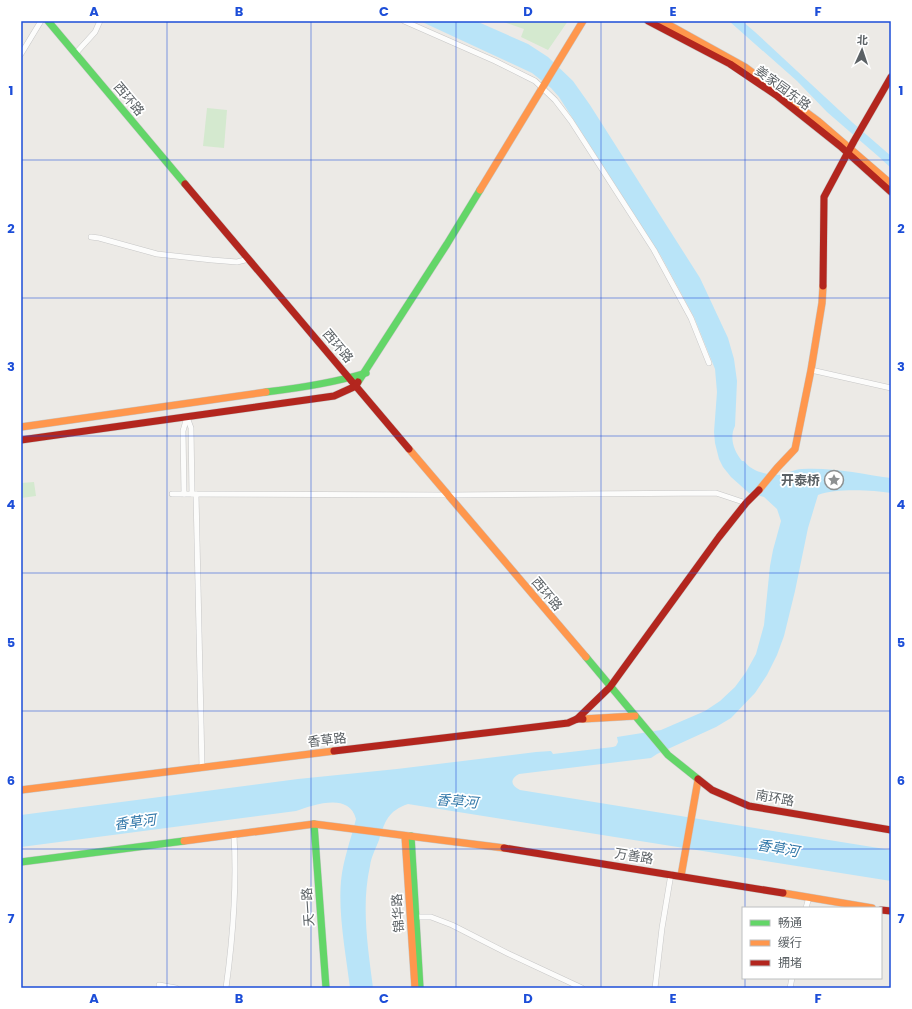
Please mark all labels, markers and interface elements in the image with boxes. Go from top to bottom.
text: A [89,2,99,21]
text: B [235,2,244,21]
text: C [379,2,389,21]
text: D [523,2,533,21]
text: E [669,2,677,21]
text: F [814,2,822,21]
north arrow [842,30,882,70]
text: 北 [857,32,868,48]
street label: 姜家园东路 [751,61,815,115]
street label: 西环路 [109,78,149,120]
text: 1 [9,81,13,100]
text: 1 [899,81,903,100]
text: 2 [7,219,15,238]
text: 2 [897,219,905,238]
street label: 西环路 [318,325,358,367]
text: 3 [7,357,15,376]
text: 3 [897,357,905,376]
place icon: 开泰桥 [823,469,845,491]
place label: 开泰桥 [781,471,820,490]
text: 4 [7,495,16,514]
text: 4 [897,495,906,514]
street label: 西环路 [527,573,567,615]
text: 5 [7,633,15,652]
text: 5 [897,633,905,652]
street label: 香草路 [306,728,348,752]
text: 6 [7,771,15,790]
text: 6 [897,771,905,790]
street label: 南环路 [754,785,796,811]
water label: 香草河 [435,789,482,813]
water label: 香草河 [113,809,160,834]
water label: 香草河 [756,835,803,862]
street label: 万善路 [613,844,655,868]
street label: 天一路 [297,887,319,927]
street label: 锦华路 [387,893,409,933]
legend [742,907,882,979]
text: 7 [8,909,15,928]
text: 7 [898,909,905,928]
text: 畅通 [778,914,802,931]
text: 缓行 [778,934,802,951]
text: 拥堵 [778,954,802,971]
text: A [89,989,99,1008]
text: B [235,989,244,1008]
text: C [379,989,389,1008]
text: D [523,989,533,1008]
text: E [669,989,677,1008]
text: F [814,989,822,1008]

